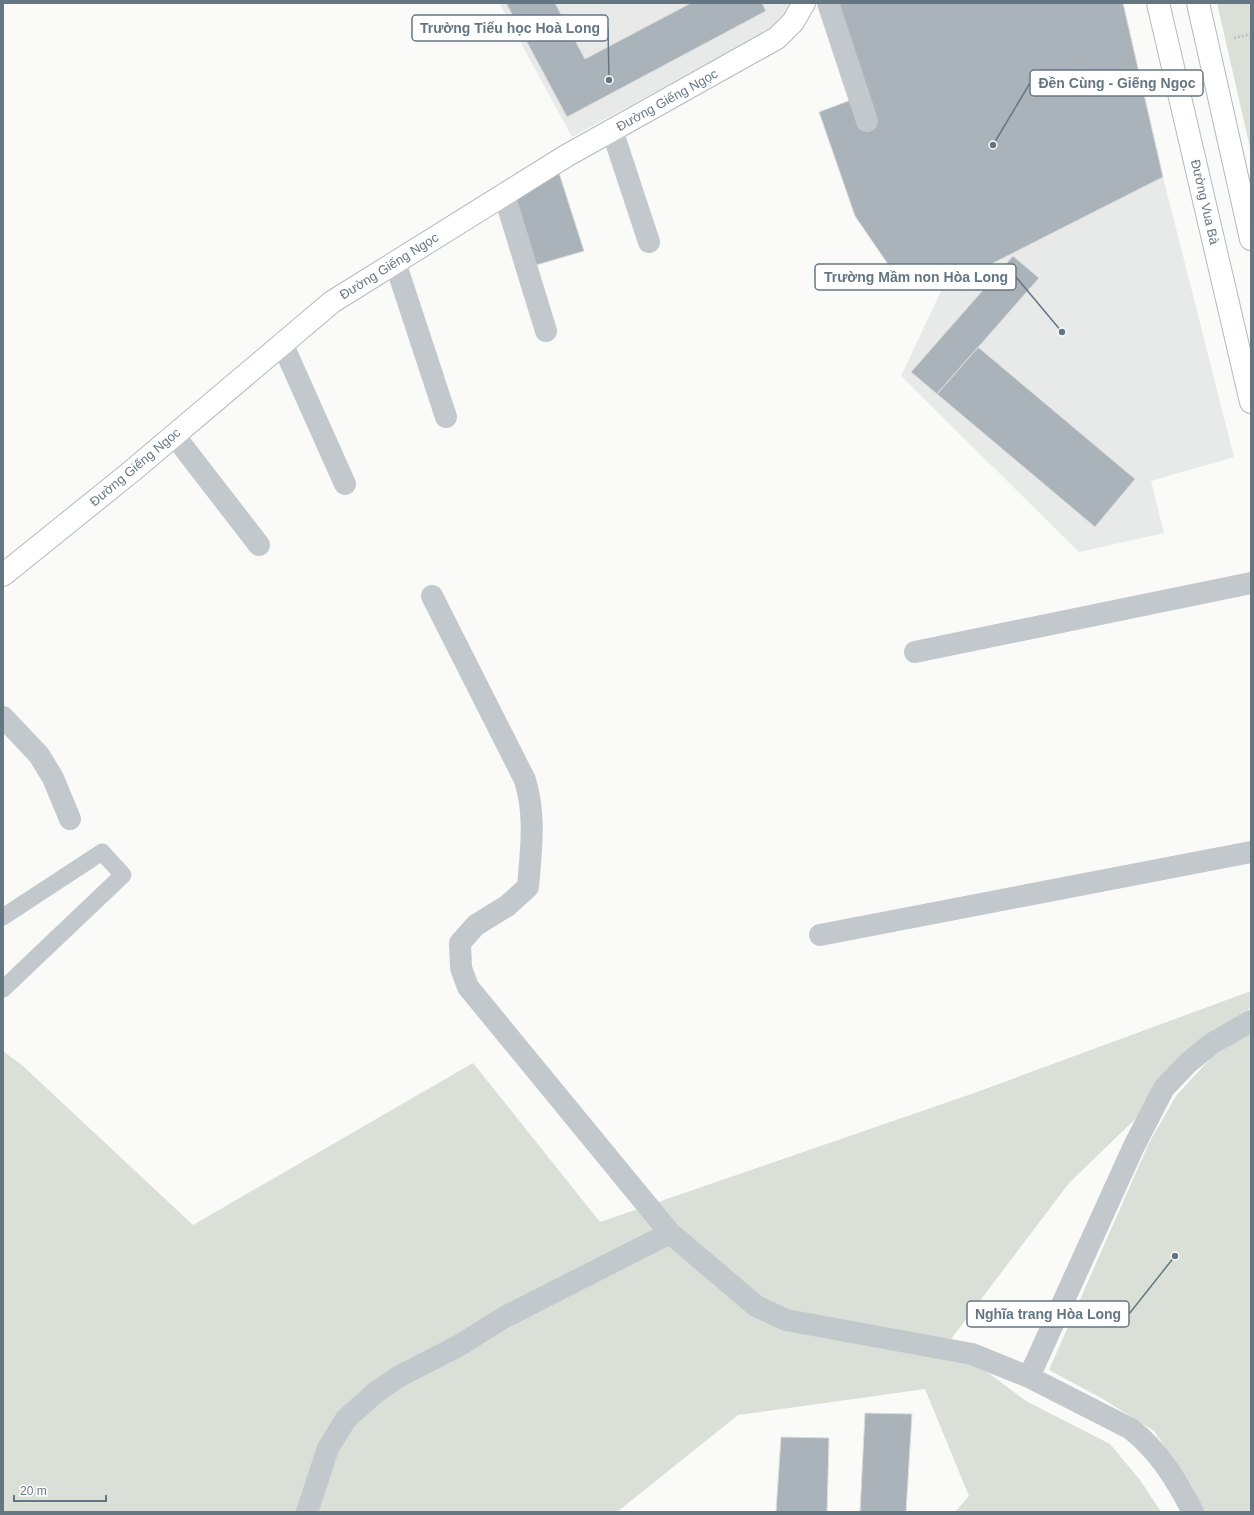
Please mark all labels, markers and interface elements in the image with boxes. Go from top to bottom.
callout: Trường Tiểu học Hoà Long [412,15,608,41]
text: Trường Tiểu học Hoà Long [420,20,600,36]
street label: Đường Giếng Ngọc [614,66,721,134]
callout: Đền Cùng - Giếng Ngọc [1030,70,1203,96]
text: Đền Cùng - Giếng Ngọc [1038,75,1196,91]
street label: Đường Vua Bà [1188,158,1222,247]
street label: Đường Giếng Ngọc [337,229,441,302]
callout: Trường Mầm non Hòa Long [815,264,1016,290]
text: Trường Mầm non Hòa Long [824,269,1008,285]
street label: Đường Giếng Ngọc [87,425,184,509]
callout: Nghĩa trang Hòa Long [967,1301,1129,1327]
text: Nghĩa trang Hòa Long [975,1306,1121,1322]
scale bar [14,1477,106,1503]
text: 20 m [20,1484,47,1498]

